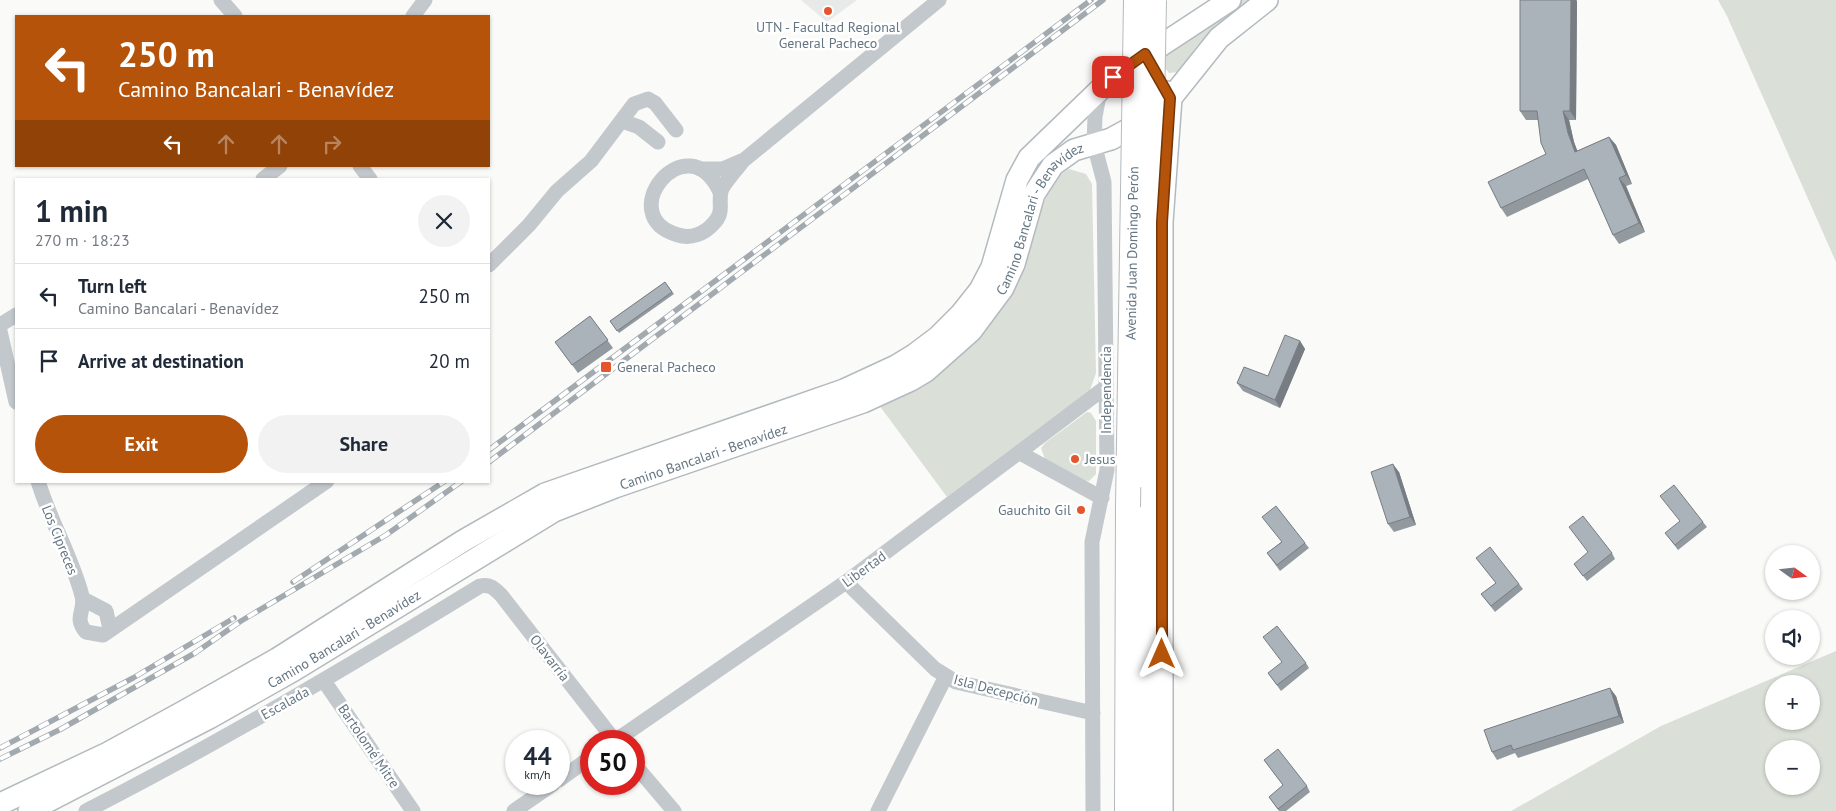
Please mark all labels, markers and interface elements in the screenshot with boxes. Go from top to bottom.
marker: UTN - Facultad Regional General Pacheco [822,5,834,17]
place label: UTN - Facultad Regional General Pacheco [756,18,900,52]
text: 250 m [118,31,215,77]
icon: left [35,35,100,100]
pin [1092,56,1134,98]
icon: arrive [1099,63,1127,91]
text: Camino Bancalari - Benavídez [118,75,394,103]
icon: left [159,130,187,158]
icon: ahead [212,130,240,158]
icon: ahead [265,130,293,158]
icon: right [318,130,346,158]
street label: Camino Bancalari - Benavídez [992,139,1086,299]
street label: Avenida Juan Domingo Perón [1122,166,1142,340]
text: 1 min [35,191,108,230]
button: close [418,195,470,247]
text: 270 m · 18:23 [35,230,130,250]
text: Turn left [78,274,147,298]
icon: left [35,282,63,310]
text: 250 m [418,284,470,308]
text: Camino Bancalari - Benavídez [78,298,279,318]
street label: Independencia [1097,346,1115,434]
icon: arrive [35,347,63,375]
text: Arrive at destination [78,349,244,373]
text: 20 m [429,349,470,373]
place label: General Pacheco [617,358,716,376]
marker: General Pacheco [599,360,613,374]
button: Exit [35,415,248,473]
button: Share [258,415,470,473]
street label: Camino Bancalari - Benavídez [617,420,790,494]
place label: Jesus [1084,450,1116,468]
marker: Jesus [1069,453,1081,465]
place label: Gauchito Gil [998,501,1071,519]
street label: Los Cipreces [38,503,82,578]
marker: Gauchito Gil [1075,504,1087,516]
north arrow [1765,545,1820,600]
map controls [1765,545,1820,795]
street label: Libertad [838,547,890,591]
street label: Camino Bancalari - Benavídez [264,586,424,692]
button: sound [1765,610,1820,665]
position arrow [1135,627,1187,679]
street label: Olavarría [526,631,574,685]
street label: Isla Decepción [952,670,1040,710]
button: + [1765,675,1820,730]
street label: Escalada [258,682,312,724]
street label: Bartolomé Mitre [334,700,404,792]
speed limit sign: 50 [580,730,645,795]
text: 44 [523,740,552,772]
button: − [1765,740,1820,795]
text: km/h [524,767,551,782]

